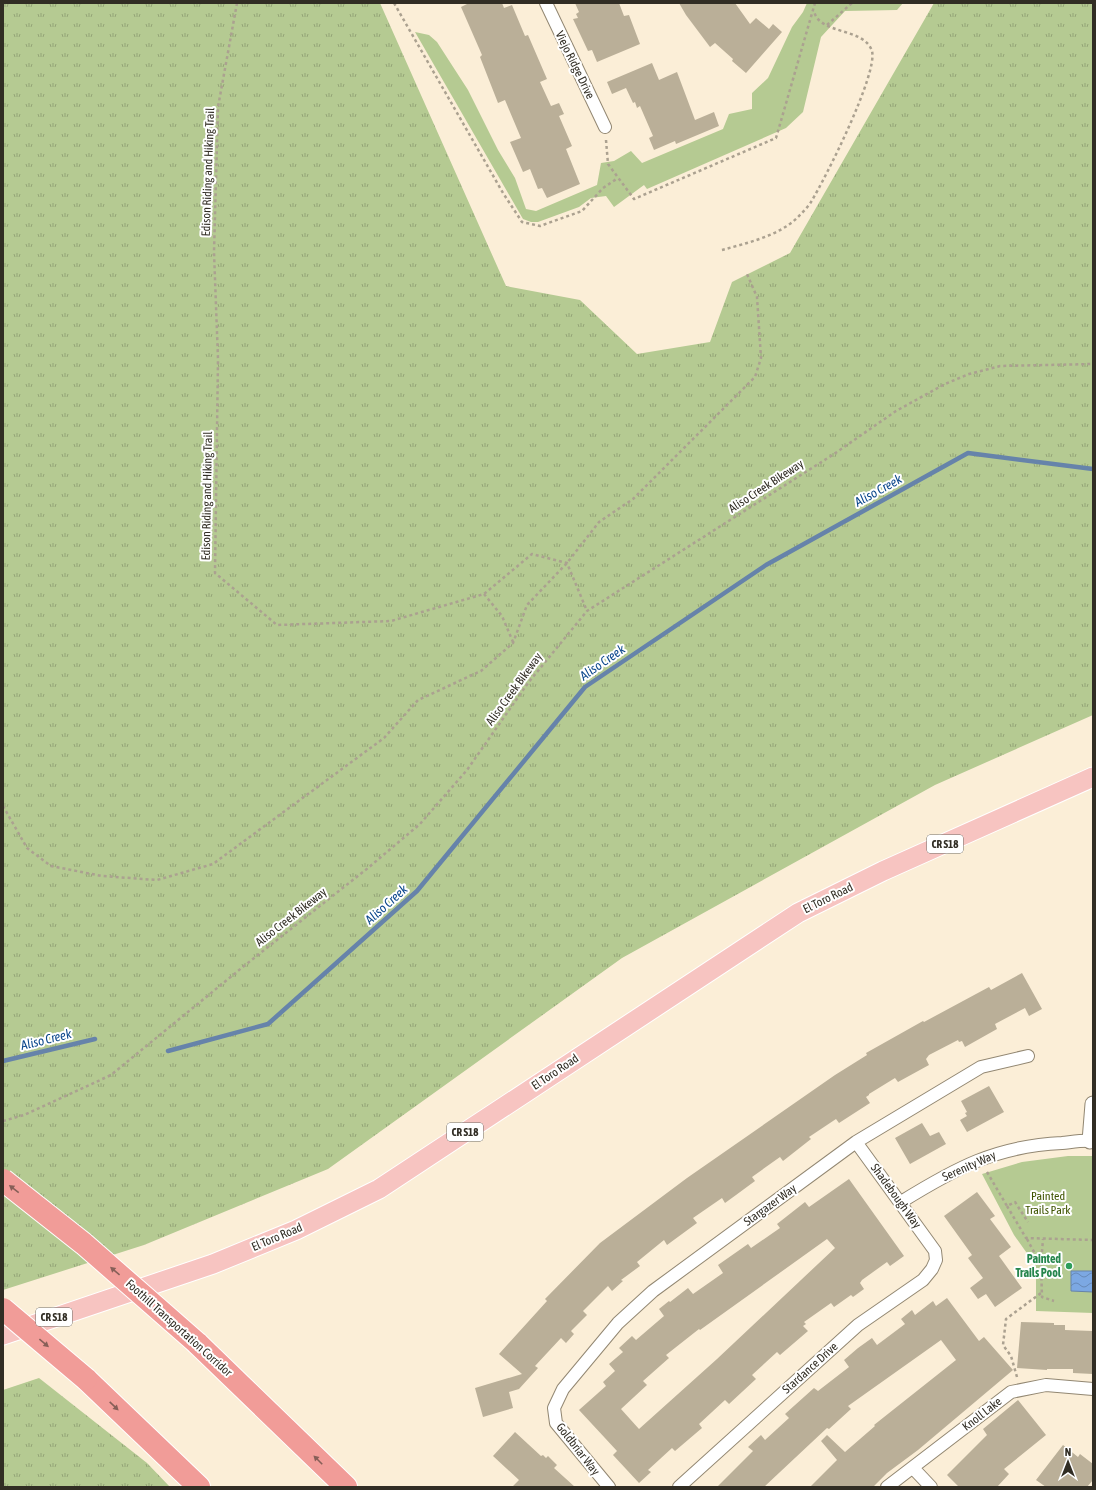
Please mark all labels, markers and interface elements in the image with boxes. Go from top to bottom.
street label: Viejo Ridge Drive [553,29,597,101]
street label: Edison Riding and Hiking Trail [199,107,217,237]
street label: Edison Riding and Hiking Trail [199,431,215,561]
street label: Aliso Creek Bikeway [726,457,806,515]
water label: Aliso Creek [851,471,905,510]
water label: Aliso Creek [576,641,628,684]
street label: Aliso Creek Bikeway [483,650,545,728]
road number: CR S18 [927,835,963,853]
street label: El Toro Road [801,880,855,916]
water label: Aliso Creek [361,881,411,928]
street label: Aliso Creek Bikeway [253,885,329,949]
water label: Aliso Creek [18,1026,73,1053]
street label: El Toro Road [529,1051,581,1093]
road number: CR S18 [447,1123,483,1141]
street label: Serenity Way [940,1148,998,1184]
street label: Shadebough Way [868,1161,924,1231]
street label: Stargazer Way [741,1181,799,1229]
one-way arrow [9,1185,20,1193]
park label: Painted Trails Park [1025,1189,1071,1217]
street label: El Toro Road [249,1220,305,1254]
place label: Painted Trails Pool [1016,1252,1062,1280]
marker: Painted Trails Pool [1064,1261,1074,1271]
one-way arrow [110,1266,121,1275]
street label: Foothill Transportation Corridor [123,1277,235,1380]
road number: CR S18 [36,1308,72,1326]
one-way arrow [38,1338,49,1347]
street label: Stardance Drive [779,1340,841,1396]
street label: Knoll Lake [960,1394,1004,1434]
one-way arrow [109,1401,119,1411]
street label: Goldbriar Way [553,1420,603,1478]
north arrow [1048,1442,1088,1482]
text: N [1065,1446,1071,1458]
one-way arrow [313,1455,323,1464]

